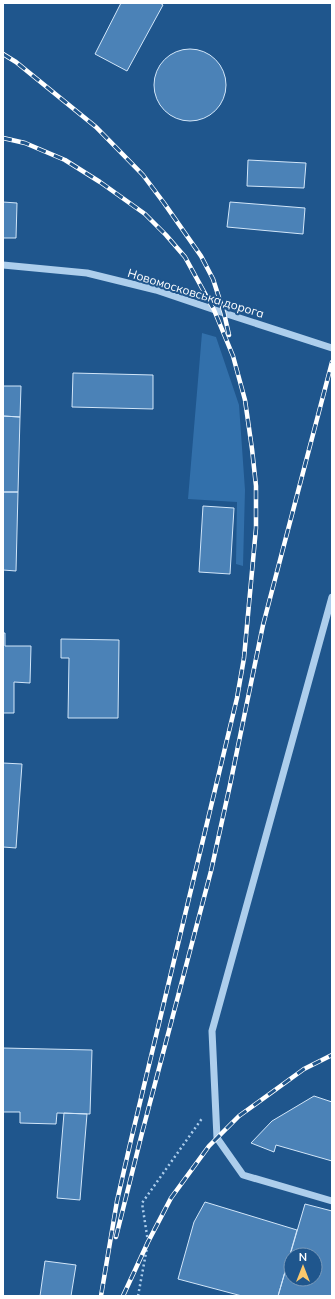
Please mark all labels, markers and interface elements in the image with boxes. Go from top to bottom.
street label: Новомосковська дорога [126,265,266,321]
north arrow [283,1247,323,1287]
text: N [299,1250,307,1264]

